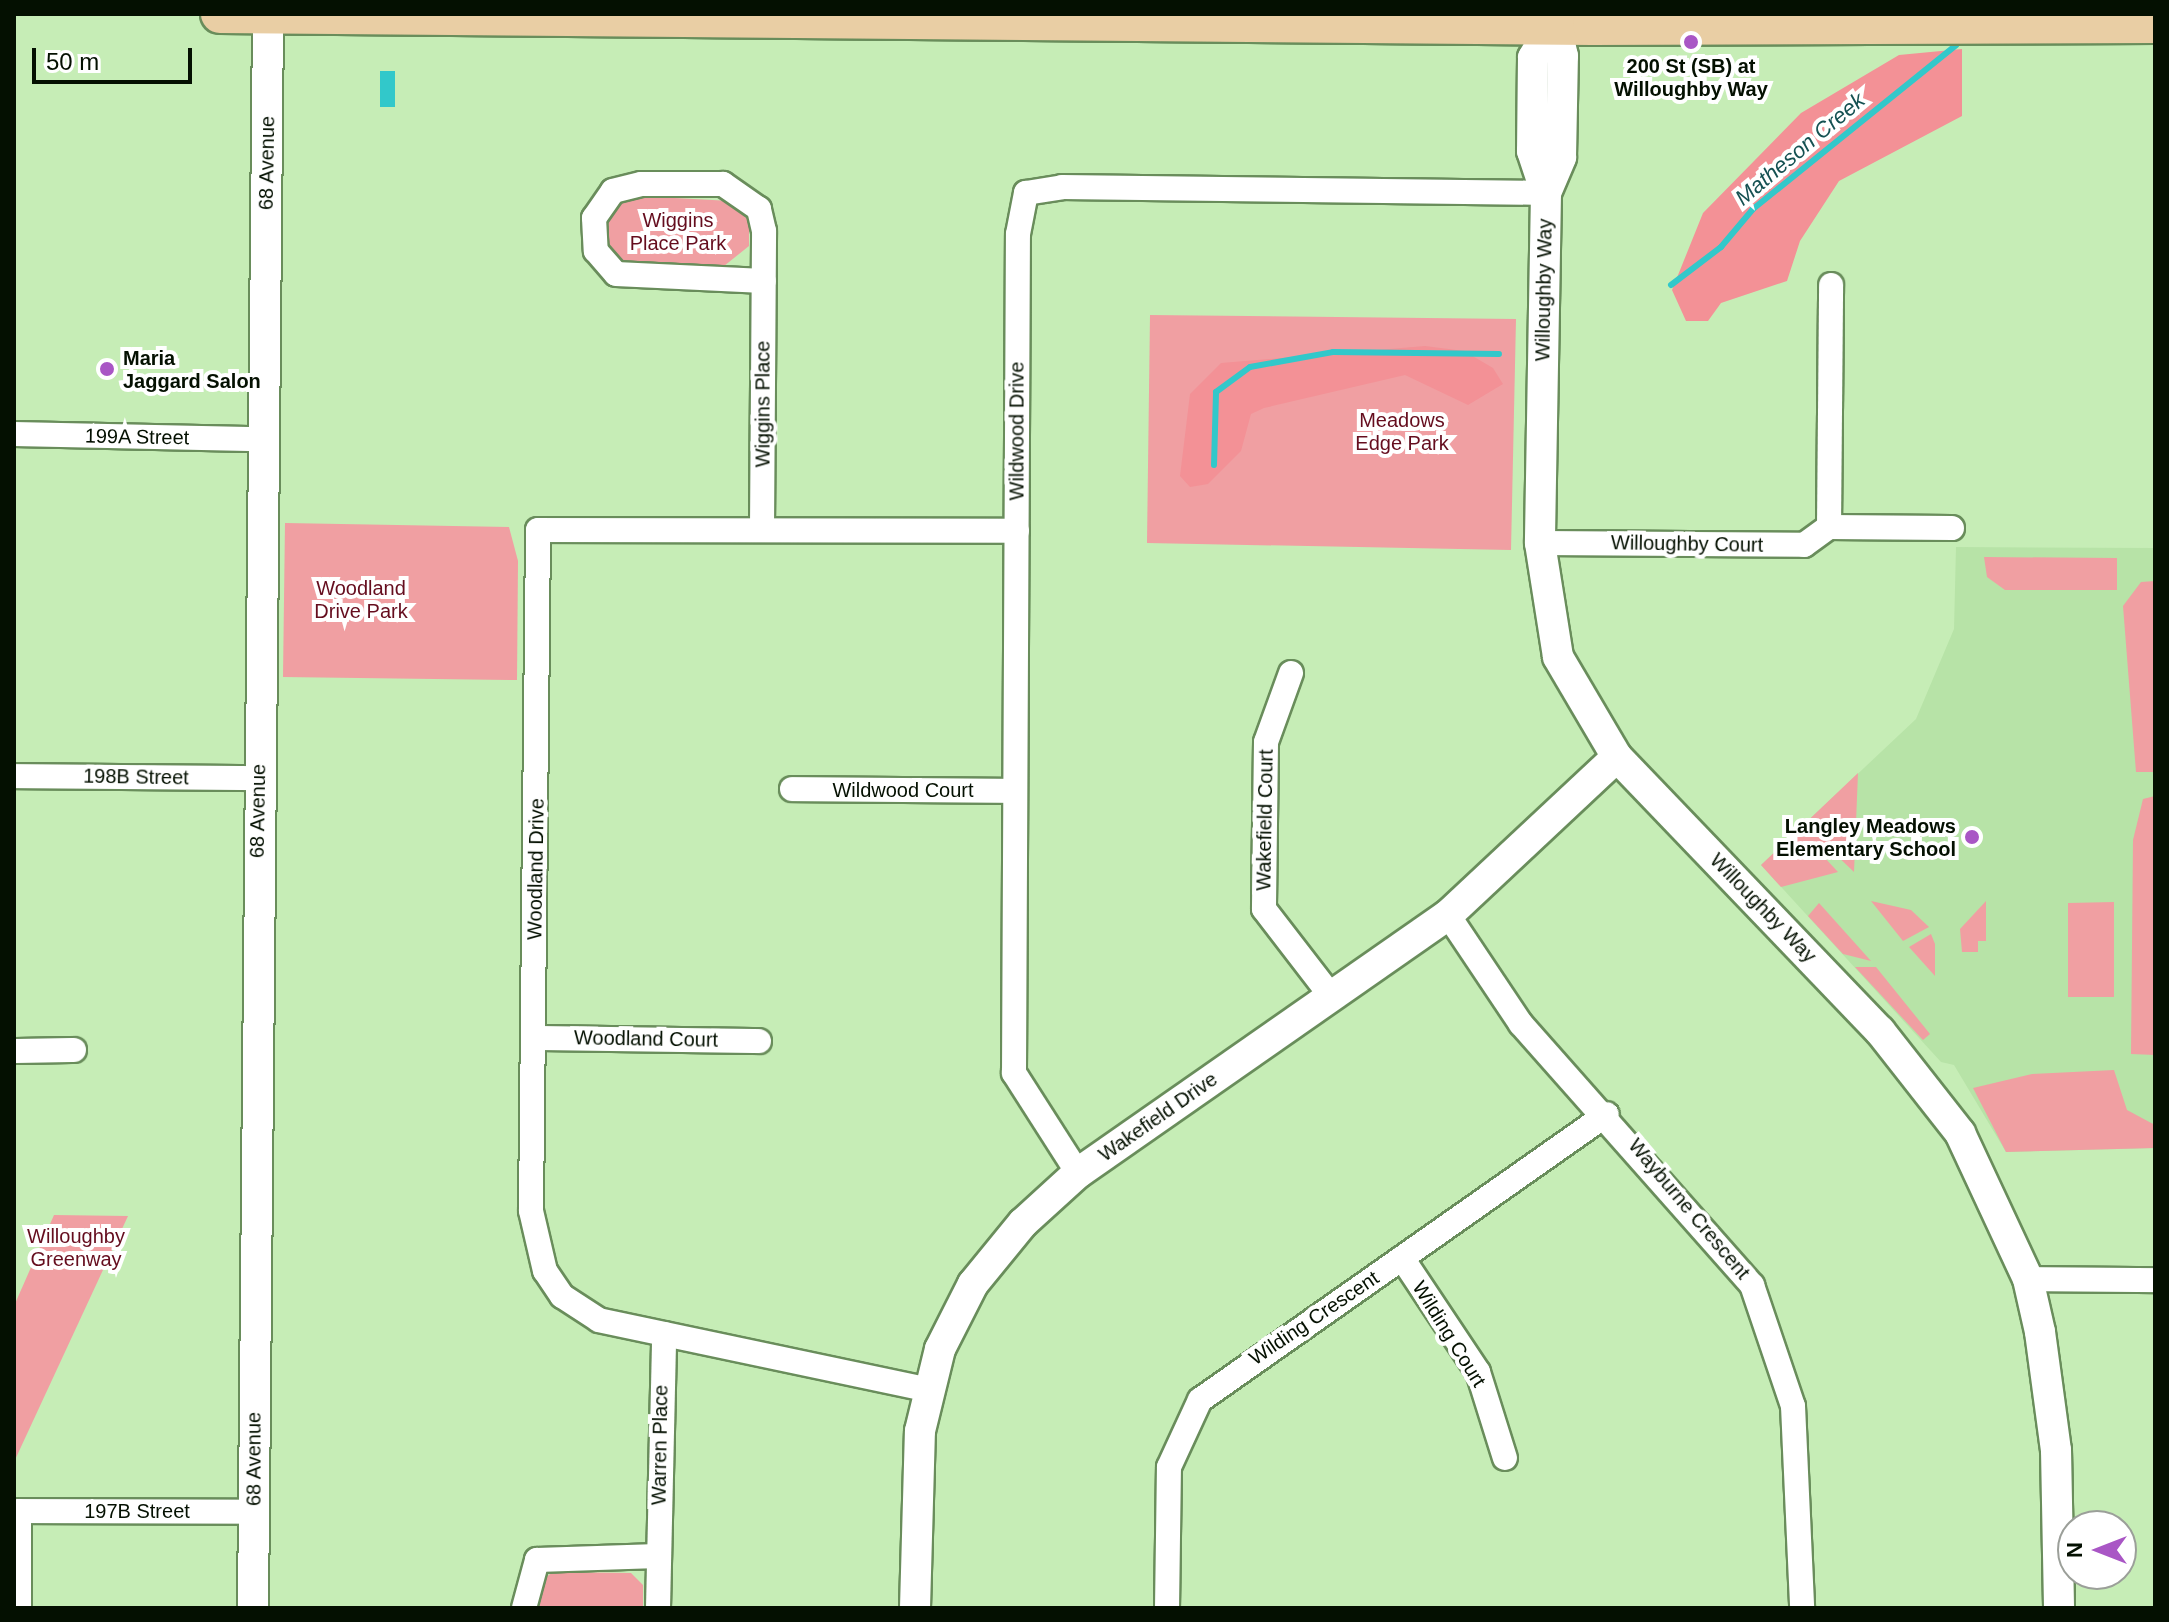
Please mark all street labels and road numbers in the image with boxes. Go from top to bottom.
street label: 68 Avenue [254,115,280,211]
street label: Willoughby Way [1531,218,1557,362]
street label: Wiggins Place [751,341,775,467]
street label: Wildwood Drive [1005,362,1029,500]
street label: 199A Street [84,424,190,450]
street label: Willoughby Court [1611,531,1763,557]
street label: Wakefield Court [1252,749,1278,891]
street label: 68 Avenue [245,763,271,859]
street label: 198B Street [83,764,189,790]
street label: Wildwood Court [832,778,974,802]
street label: Woodland Drive [523,798,549,940]
street label: Willoughby Way [1705,848,1821,968]
street label: Woodland Court [574,1026,718,1052]
street label: Wakefield Drive [1094,1067,1222,1167]
street label: Wayburne Crescent [1623,1134,1755,1284]
street label: Wilding Crescent [1245,1266,1383,1370]
street label: Wilding Court [1407,1277,1491,1391]
street label: Warren Place [647,1385,673,1505]
street label: 68 Avenue [242,1411,266,1507]
street label: 197B Street [84,1499,190,1523]

